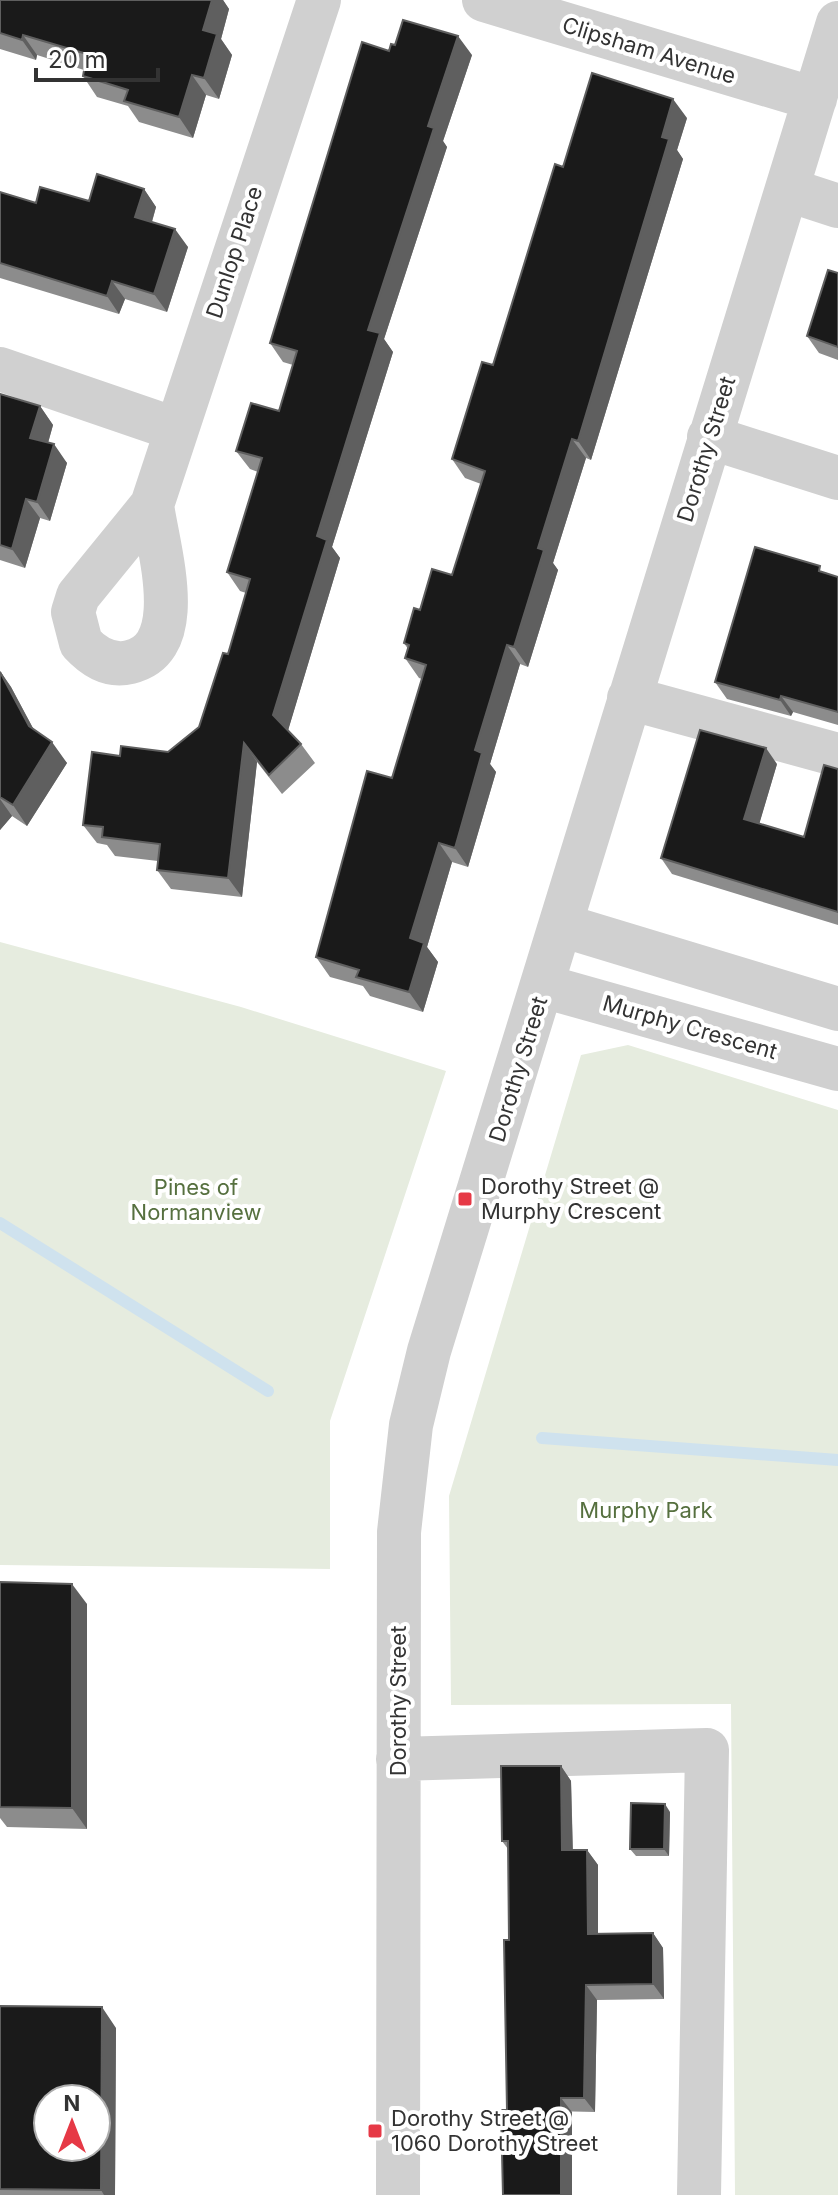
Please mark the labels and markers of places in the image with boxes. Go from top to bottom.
place label: Dorothy Street @ Murphy Crescent [481,1173,661,1224]
marker: Dorothy Street @ Murphy Crescent [456,1190,474,1208]
place label: Dorothy Street @ 1060 Dorothy Street [391,2105,598,2156]
marker: Dorothy Street @ 1060 Dorothy Street [366,2122,384,2140]

